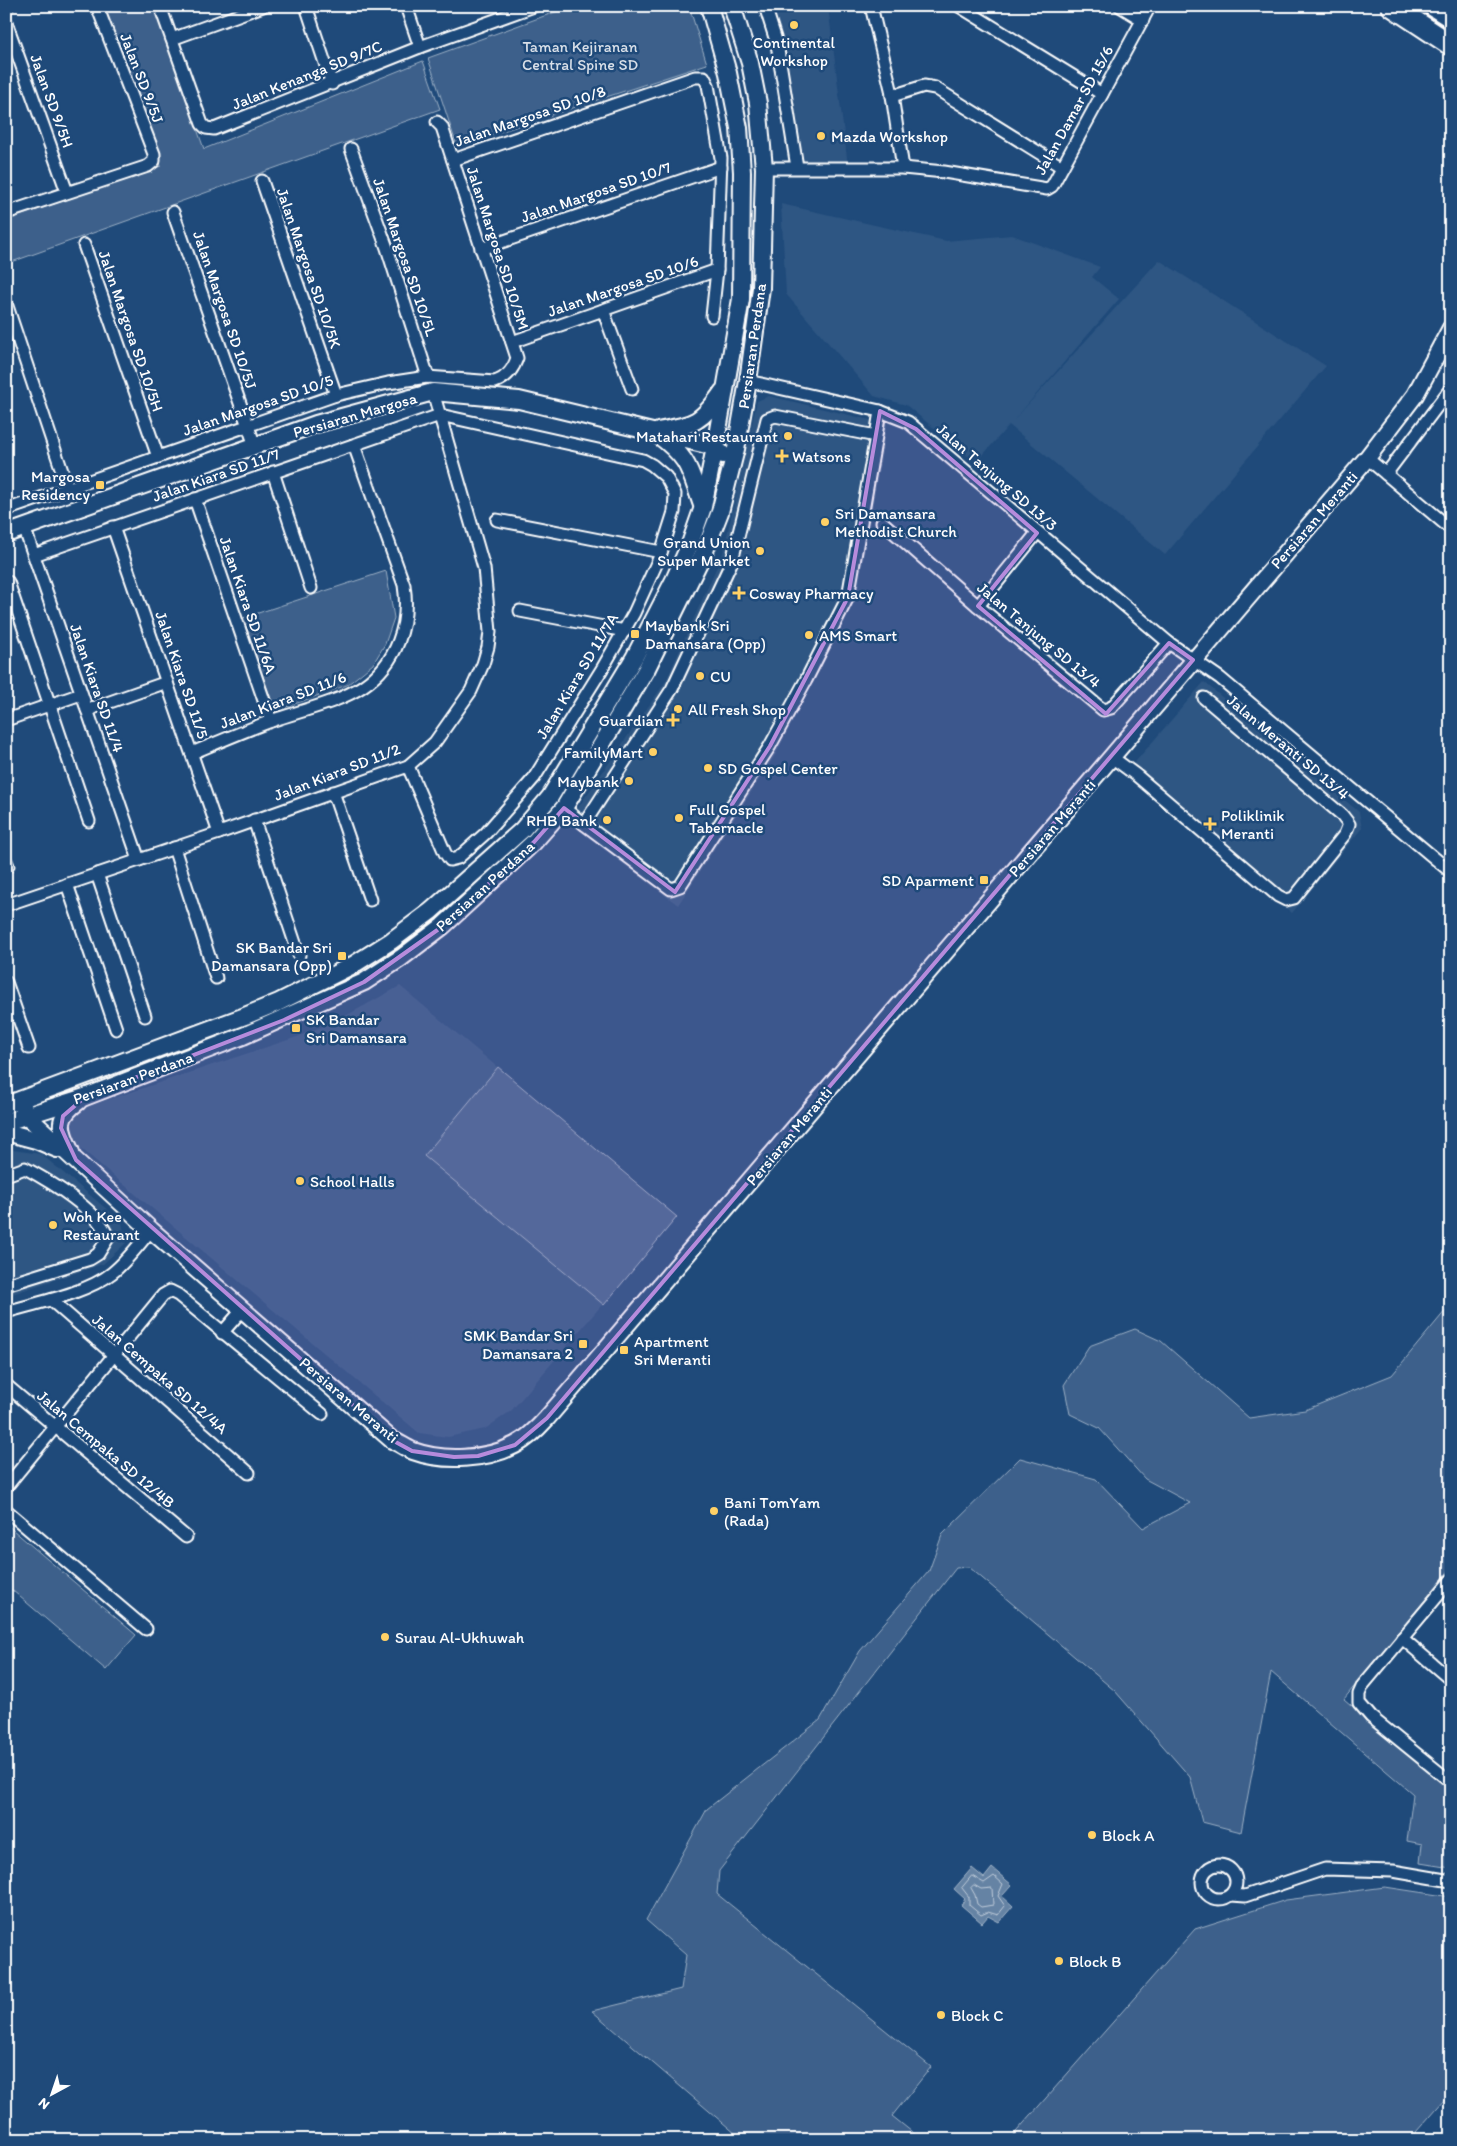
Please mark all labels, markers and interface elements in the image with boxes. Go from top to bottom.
marker: Continental Workshop [788,19,800,31]
street label: Jalan SD 9/5J [116,30,168,126]
place label: Continental Workshop [753,33,836,70]
street label: Jalan Kenanga SD 9/7C [229,36,385,114]
park label: Taman Kejiranan Central Spine SD [522,37,638,74]
street label: Jalan Damar SD 15/6 [1031,42,1117,178]
street label: Jalan SD 9/5H [26,52,78,150]
street label: Jalan Margosa SD 10/8 [452,81,608,151]
place label: Mazda Workshop [831,127,948,146]
marker: Mazda Workshop [815,130,827,142]
street label: Jalan Margosa SD 10/7 [518,157,674,227]
street label: Jalan Margosa SD 10/5M [463,164,533,332]
street label: Jalan Margosa SD 10/5L [369,175,441,339]
street label: Jalan Margosa SD 10/5K [273,185,346,351]
street label: Jalan Margosa SD 10/5J [189,228,261,392]
street label: Jalan Margosa SD 10/5H [94,248,168,414]
street label: Jalan Margosa SD 10/6 [545,251,701,321]
street label: Persiaran Perdana [734,281,770,410]
street label: Jalan Margosa SD 10/5 [180,370,336,440]
street label: Persiaran Margosa [291,388,420,442]
street label: Jalan Tanjung SD 13/3 [933,419,1062,535]
place label: Matahari Restaurant [636,427,778,446]
marker: Matahari Restaurant [782,430,794,442]
street label: Jalan Kiara SD 11/7 [150,444,282,506]
place label: Watsons [792,447,851,466]
marker: Watsons [776,450,788,462]
place label: Margosa Residency [21,467,91,504]
street label: Persiaran Meranti [1266,467,1362,573]
marker: Margosa Residency [94,479,106,491]
place label: Sri Damansara Methodist Church [835,504,957,541]
marker: Sri Damansara Methodist Church [819,516,831,528]
place label: Grand Union Super Market [657,533,750,570]
street label: Jalan Kiara SD 11/6A [216,534,280,676]
marker: Grand Union Super Market [754,545,766,557]
street label: Jalan Tanjung SD 13/4 [974,578,1105,692]
place label: Cosway Pharmacy [749,584,874,603]
marker: Cosway Pharmacy [733,587,745,599]
street label: Jalan Kiara SD 11/5 [151,609,213,741]
street label: Jalan Kiara SD 11/7A [532,610,622,742]
place label: Maybank Sri Damansara (Opp) [645,616,766,653]
street label: Jalan Kiara SD 11/4 [66,621,128,755]
place label: AMS Smart [819,626,897,645]
marker: Maybank Sri Damansara (Opp) [629,628,641,640]
marker: AMS Smart [803,629,815,641]
street label: Jalan Kiara SD 11/6 [217,667,349,733]
place label: CU [710,667,731,686]
marker: CU [694,670,706,682]
street label: Jalan Meranti SD 13/4 [1223,690,1353,804]
place label: All Fresh Shop [688,700,786,719]
marker: All Fresh Shop [672,703,684,715]
place label: Guardian [599,711,663,730]
marker: Guardian [667,714,679,726]
street label: Jalan Kiara SD 11/2 [271,739,403,805]
place label: FamilyMart [564,743,643,762]
marker: FamilyMart [647,746,659,758]
place label: SD Gospel Center [718,759,838,778]
marker: SD Gospel Center [702,762,714,774]
place label: Maybank [557,772,620,791]
marker: Maybank [623,775,635,787]
street label: Persiaran Meranti [1004,775,1100,881]
place label: Full Gospel Tabernacle [689,800,766,837]
place label: Poliklinik Meranti [1221,806,1285,843]
place label: RHB Bank [526,811,597,830]
marker: Full Gospel Tabernacle [673,812,685,824]
marker: RHB Bank [601,814,613,826]
marker: Poliklinik Meranti [1203,817,1217,831]
street label: Persiaran Perdana [432,836,539,935]
place label: SD Aparment [882,871,974,890]
marker: SD Aparment [978,874,990,886]
place label: SK Bandar Sri Damansara (Opp) [211,938,332,975]
marker: SK Bandar Sri Damansara (Opp) [336,950,348,962]
place label: SK Bandar Sri Damansara [306,1010,407,1047]
marker: SK Bandar Sri Damansara [290,1022,302,1034]
street label: Persiaran Perdana [70,1047,196,1109]
street label: Persiaran Meranti [742,1083,836,1189]
place label: School Halls [310,1172,395,1191]
marker: School Halls [294,1175,306,1187]
place label: Woh Kee Restaurant [63,1207,140,1244]
marker: Woh Kee Restaurant [47,1219,59,1231]
street label: Jalan Cempaka SD 12/4A [88,1310,232,1438]
place label: SMK Bandar Sri Damansara 2 [464,1326,574,1363]
place label: Apartment Sri Meranti [634,1332,711,1369]
marker: SMK Bandar Sri Damansara 2 [577,1338,589,1350]
marker: Apartment Sri Meranti [618,1344,630,1356]
street label: Persiaran Meranti [296,1353,402,1447]
street label: Jalan Cempaka SD 12/4B [33,1386,179,1512]
place label: Bani TomYam (Rada) [724,1493,821,1530]
marker: Bani TomYam (Rada) [708,1505,720,1517]
place label: Surau Al-Ukhuwah [395,1628,525,1647]
marker: Surau Al-Ukhuwah [379,1631,391,1643]
place label: Block A [1102,1826,1154,1845]
marker: Block A [1086,1829,1098,1841]
place label: Block B [1069,1952,1121,1971]
marker: Block B [1053,1955,1065,1967]
place label: Block C [951,2006,1004,2025]
marker: Block C [935,2009,947,2021]
north arrow [28,2068,78,2118]
text: N [35,2094,53,2113]

